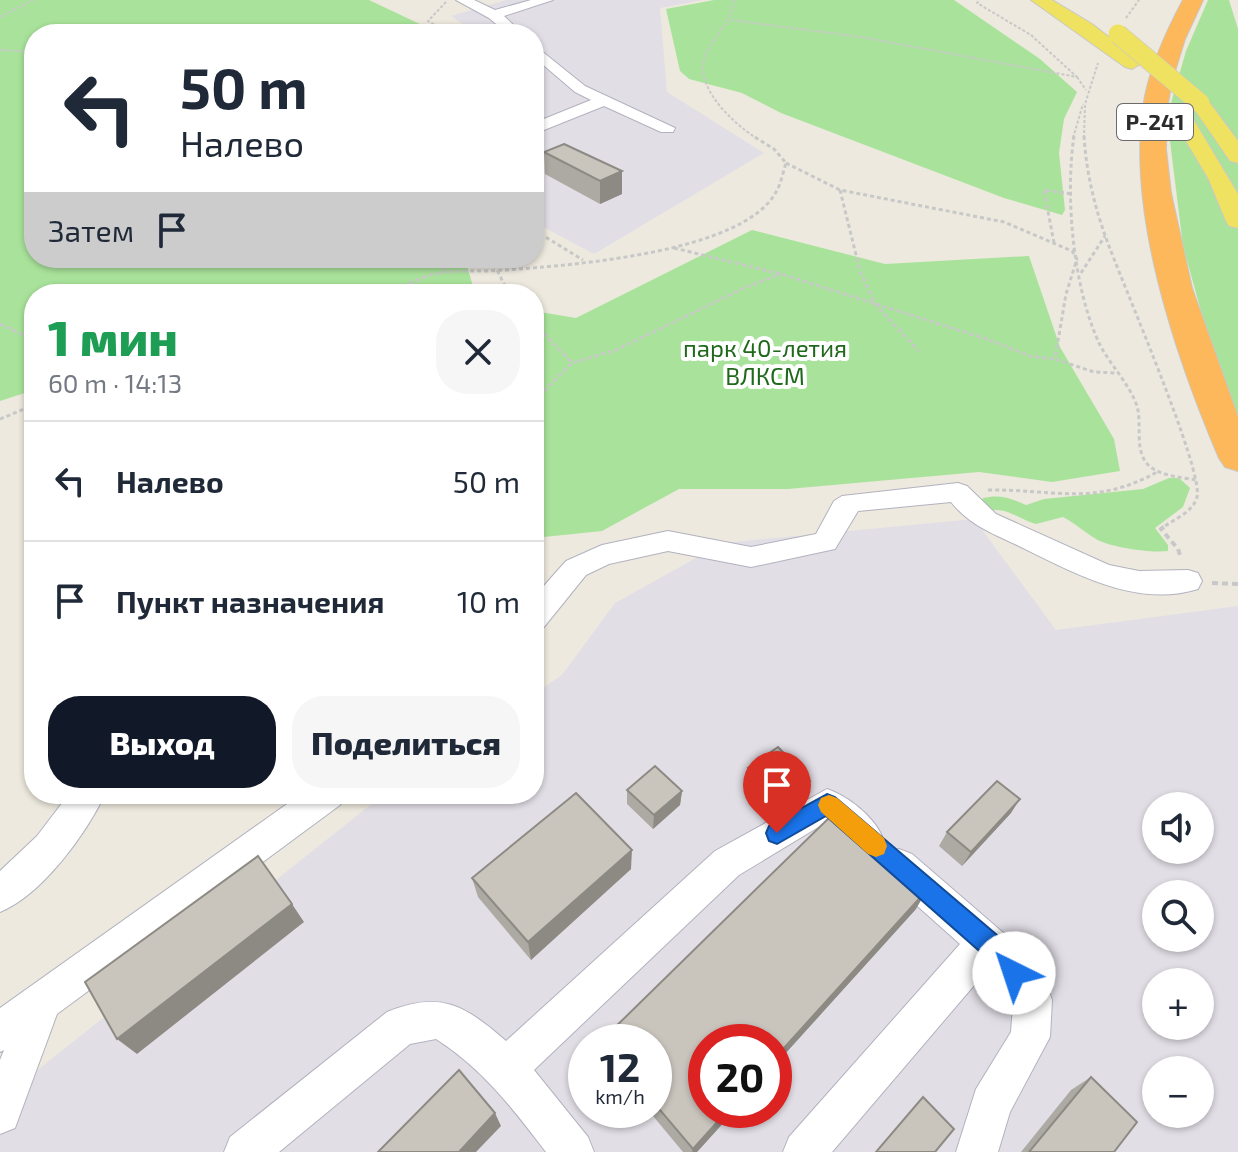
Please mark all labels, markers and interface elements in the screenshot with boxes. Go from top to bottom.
text: 50 m [180,53,308,120]
icon: left [48,56,152,160]
road number: Р-241 [1117,104,1193,140]
text: Налево [180,121,304,164]
icon: arrive [150,208,194,252]
text: Затем [48,212,134,248]
text: 1 мин [48,308,178,366]
button: close [436,310,520,394]
park label: парк 40-летия ВЛКСМ [683,333,847,390]
text: 60 m · 14:13 [48,367,182,398]
icon: left [48,459,92,503]
text: Налево [116,463,224,499]
text: 50 m [453,463,520,499]
icon: arrive [48,579,92,623]
text: Пункт назначения [116,583,384,619]
text: 10 m [457,583,520,619]
button: Выход [48,696,276,788]
button: Поделиться [292,696,520,788]
pin [743,751,811,833]
icon: arrive [755,763,799,807]
map controls [1142,792,1214,1128]
button: sound [1142,792,1214,864]
button: search [1142,880,1214,952]
position arrow [972,931,1056,1015]
button: + [1142,968,1214,1040]
speed limit sign: 20 [688,1024,792,1128]
text: 12 [600,1042,640,1090]
button: − [1142,1056,1214,1128]
text: km/h [595,1084,645,1108]

